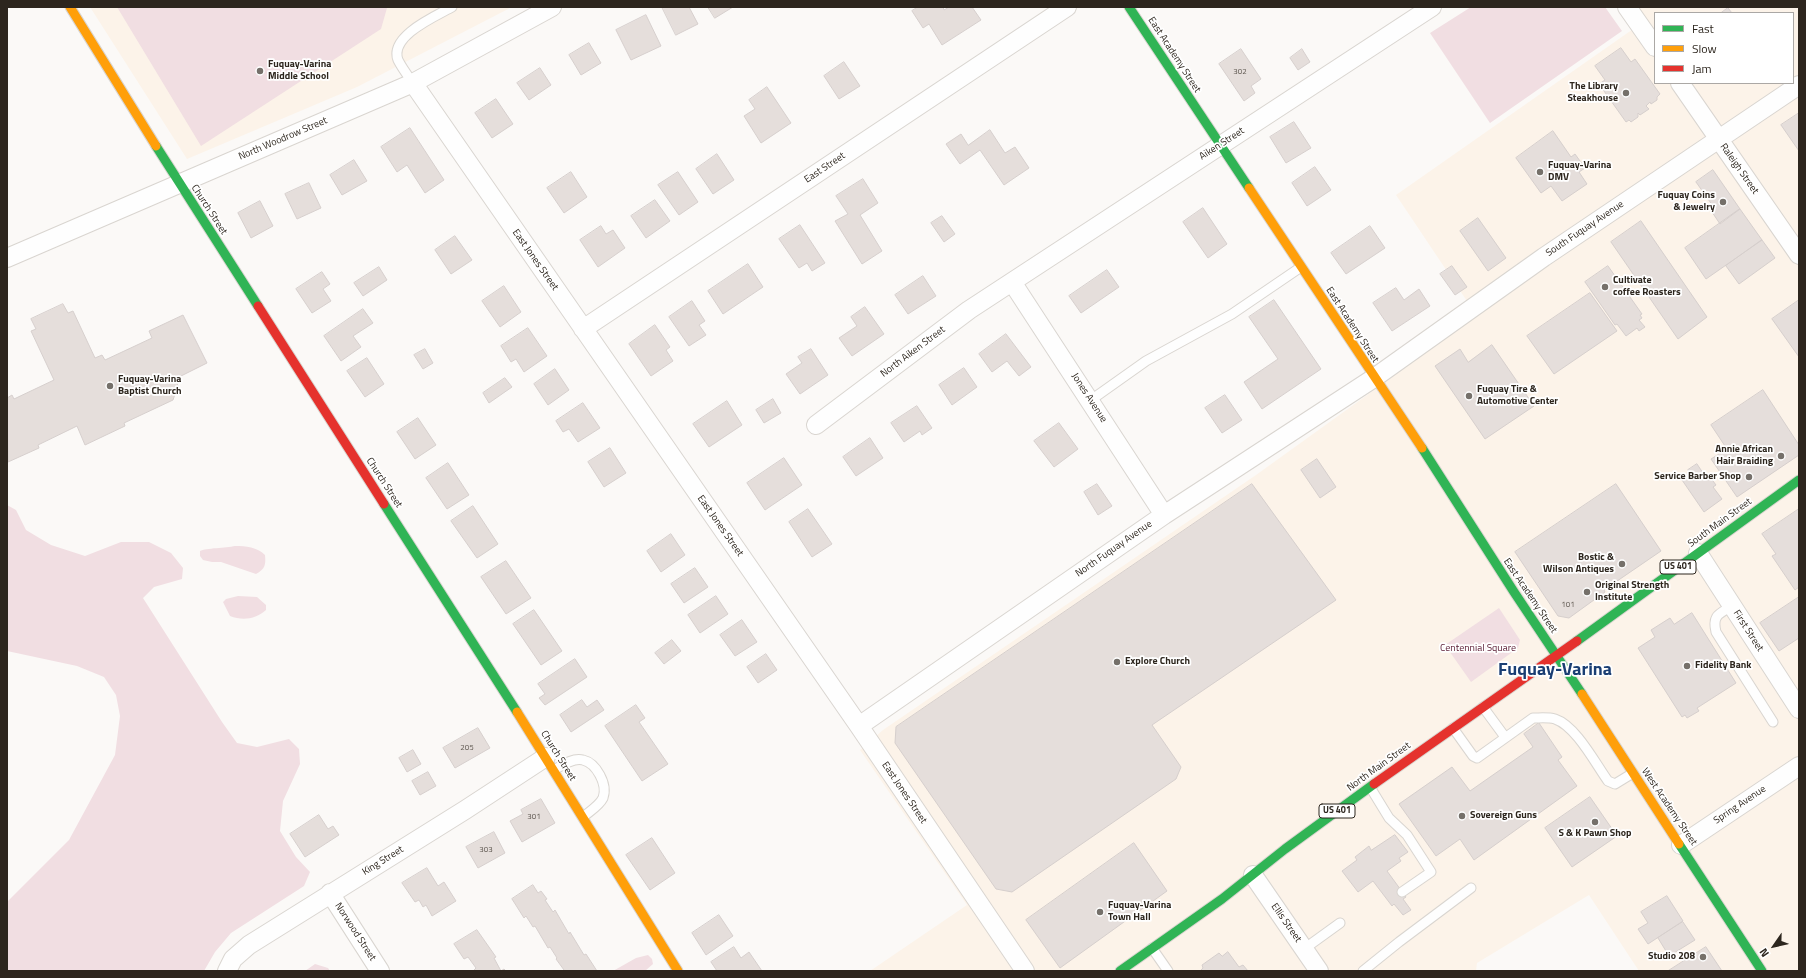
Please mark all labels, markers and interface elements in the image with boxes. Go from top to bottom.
legend [1654,12,1794,84]
street label: East Academy Street [1145,15,1203,95]
text: Fast [1692,19,1714,38]
text: Slow [1692,39,1717,58]
place label: Fuquay-Varina Middle School [268,59,331,82]
text: Jam [1692,59,1712,78]
marker: Fuquay-Varina Middle School [255,66,265,76]
house number: 302 [1233,67,1247,77]
place label: The Library Steakhouse [1567,81,1618,104]
marker: The Library Steakhouse [1621,88,1631,98]
street label: North Woodrow Street [237,115,329,163]
street label: Aiken Street [1197,125,1247,163]
street label: Raleigh Street [1717,141,1761,197]
street label: East Street [802,150,848,186]
place label: Fuquay-Varina DMV [1548,160,1611,184]
marker: Fuquay-Varina DMV [1535,167,1545,177]
street label: Church Street [188,183,230,237]
place label: Fuquay Coins & Jewelry [1658,190,1715,214]
marker: Fuquay Coins & Jewelry [1718,197,1728,207]
street label: South Fuquay Avenue [1544,198,1626,260]
street label: East Jones Street [509,227,561,293]
place label: Cultivate coffee Roasters [1613,275,1681,298]
marker: Cultivate coffee Roasters [1600,282,1610,292]
street label: East Academy Street [1323,285,1381,365]
street label: North Aiken Street [878,324,948,380]
street label: Jones Avenue [1069,371,1109,425]
place label: Fuquay-Varina Baptist Church [118,374,182,398]
marker: Fuquay-Varina Baptist Church [105,381,115,391]
place label: Fuquay Tire & Automotive Center [1477,384,1558,408]
marker: Fuquay Tire & Automotive Center [1464,391,1474,401]
place label: Annie African Hair Braiding [1715,444,1773,468]
marker: Annie African Hair Braiding [1776,451,1786,461]
street label: Church Street [363,456,405,510]
place label: Service Barber Shop [1654,471,1741,483]
marker: Service Barber Shop [1744,472,1754,482]
street label: East Jones Street [694,493,746,559]
street label: South Main Street [1686,496,1754,550]
street label: North Fuquay Avenue [1073,518,1155,580]
place label: Bostic & Wilson Antiques [1543,552,1614,576]
street label: East Academy Street [1501,556,1559,636]
marker: Bostic & Wilson Antiques [1617,559,1627,569]
road number: US 401 [1660,560,1696,574]
place label: Original Strength Institute [1595,580,1669,604]
marker: Original Strength Institute [1582,587,1592,597]
house number: 101 [1561,600,1575,610]
street label: First Street [1730,608,1766,654]
park label: Centennial Square [1440,643,1516,655]
place label: Explore Church [1125,656,1190,668]
marker: Explore Church [1112,657,1122,667]
district label: Fuquay-Varina [1498,660,1612,682]
place label: Fidelity Bank [1695,660,1751,672]
marker: Fidelity Bank [1682,661,1692,671]
street label: Church Street [538,729,578,783]
street label: North Main Street [1345,740,1413,794]
house number: 205 [460,743,474,753]
street label: East Jones Street [879,760,929,826]
street label: West Academy Street [1639,766,1699,848]
street label: Spring Avenue [1712,783,1768,827]
road number: US 401 [1319,804,1355,818]
place label: Sovereign Guns [1470,810,1537,822]
marker: Sovereign Guns [1457,811,1467,821]
house number: 301 [527,812,541,822]
marker: S & K Pawn Shop [1590,817,1600,827]
place label: S & K Pawn Shop [1558,828,1632,840]
street label: King Street [360,844,406,878]
house number: 303 [479,845,493,855]
place label: Fuquay-Varina Town Hall [1108,900,1171,924]
street label: Norwood Street [332,901,378,963]
street label: Ellis Street [1268,901,1304,945]
marker: Fuquay-Varina Town Hall [1095,907,1105,917]
north arrow [1754,926,1794,966]
text: N [1755,945,1773,960]
place label: Studio 208 [1648,951,1695,963]
marker: Studio 208 [1698,952,1708,962]

